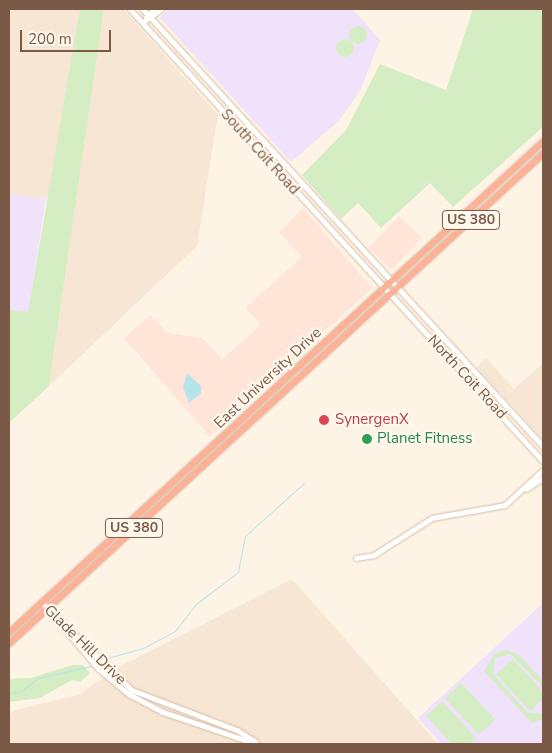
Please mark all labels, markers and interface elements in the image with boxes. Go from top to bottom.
scale bar [22,20,114,52]
text: 200 m [28,29,72,49]
street label: South Coit Road [217,105,303,199]
road number: US 380 [441,208,501,232]
street label: East University Drive [211,324,325,432]
street label: North Coit Road [424,331,510,423]
place label: SynergenX [335,411,409,429]
marker: SynergenX [317,413,331,427]
place label: Planet Fitness [377,430,472,448]
marker: Planet Fitness [361,433,373,445]
road number: US 380 [104,516,164,540]
street label: Glade Hill Drive [40,601,130,689]

